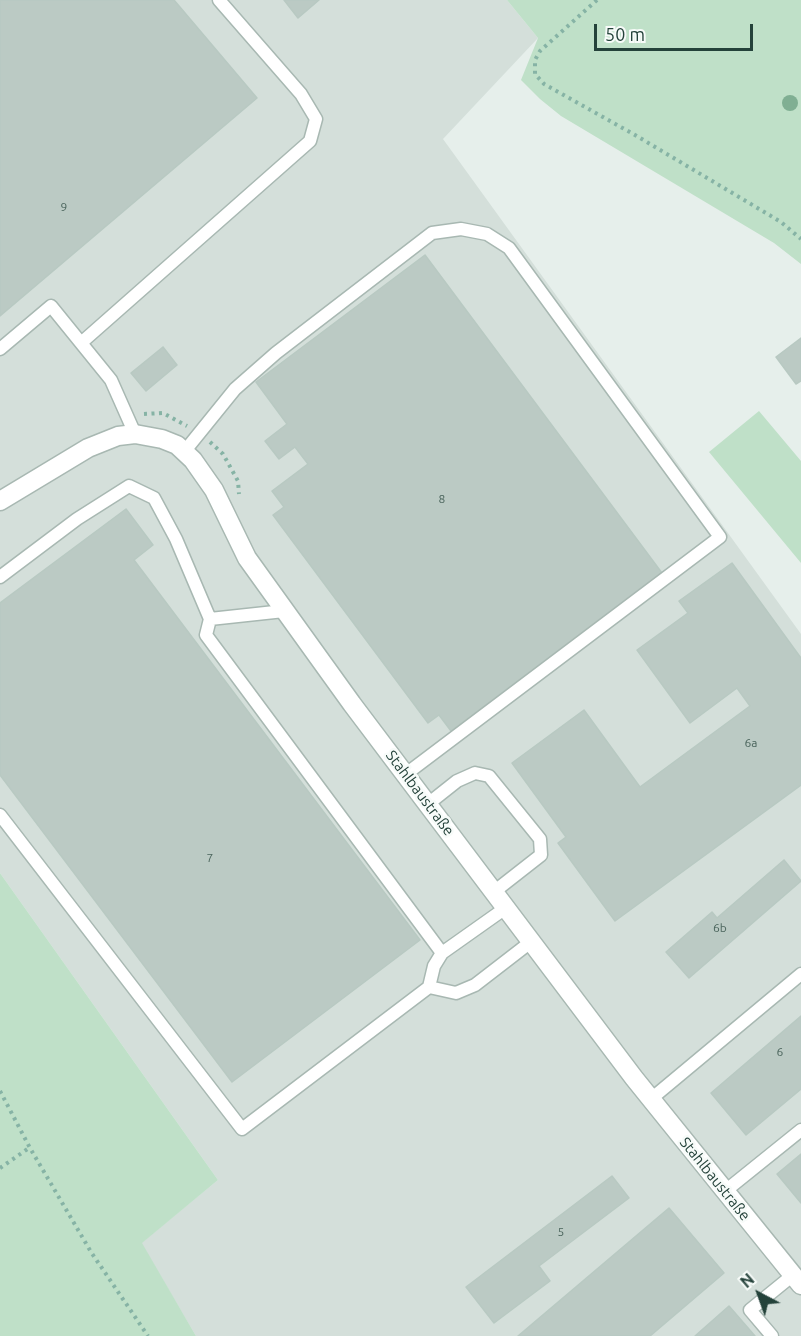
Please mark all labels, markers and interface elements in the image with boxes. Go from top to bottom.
scale bar [597,12,756,50]
text: 50 m [605,24,645,44]
house number: 9 [61,200,67,214]
house number: 8 [439,492,445,506]
house number: 6a [745,736,757,750]
street label: Stahlbaustraße [382,747,458,839]
house number: 7 [207,851,213,865]
house number: 6b [713,921,727,935]
house number: 6 [777,1045,783,1059]
street label: Stahlbaustraße [676,1134,754,1224]
house number: 5 [558,1225,564,1239]
north arrow [729,1264,789,1324]
text: N [737,1270,758,1291]

